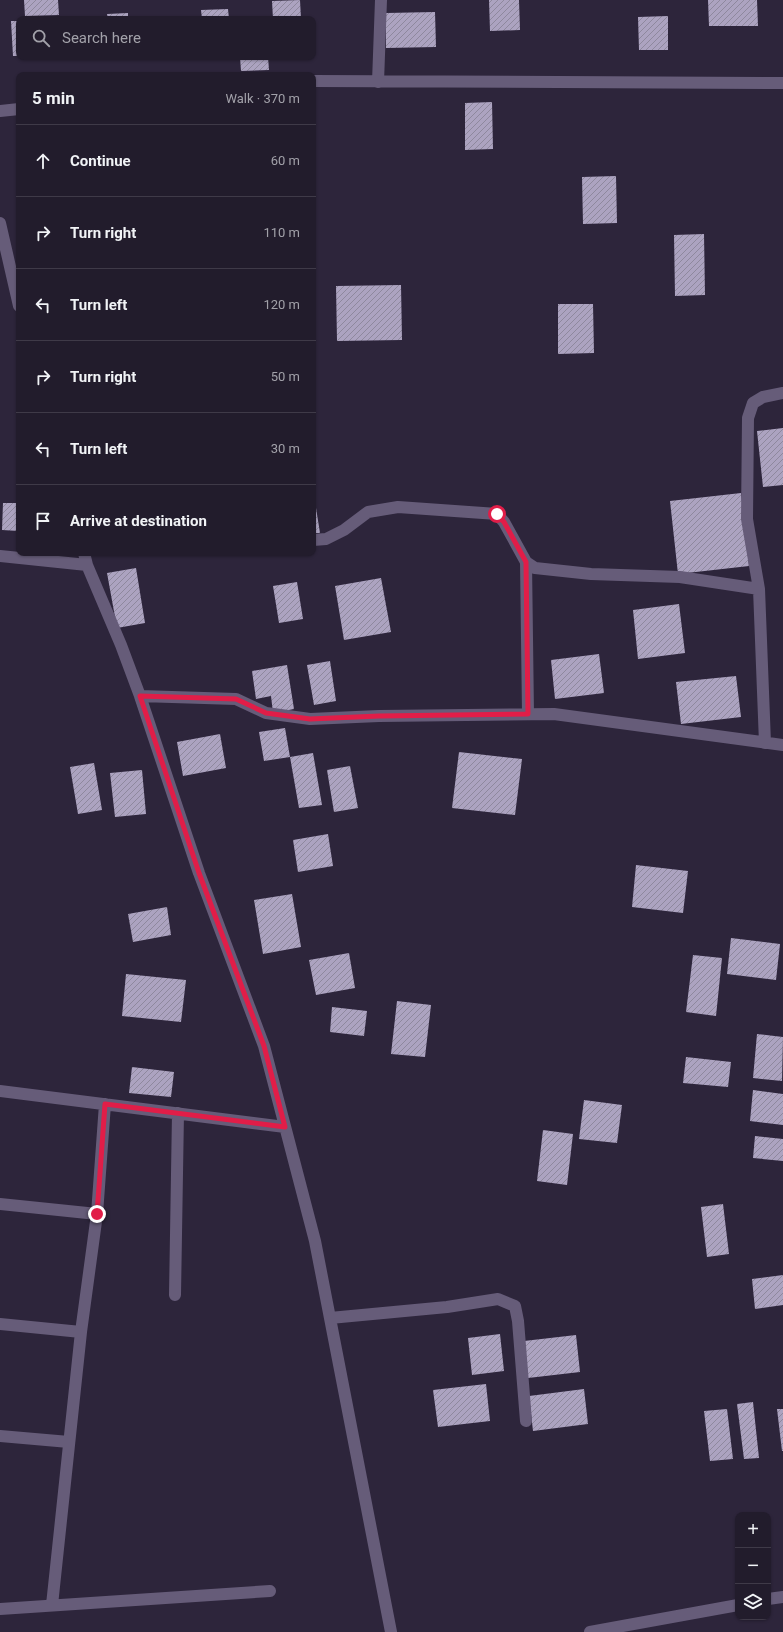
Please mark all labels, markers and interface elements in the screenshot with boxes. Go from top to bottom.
search box [16,16,316,60]
icon: search [30,27,52,49]
text: Search here [62,29,141,47]
text: 5 min [32,88,75,108]
text: Walk · 370 m [225,91,300,106]
icon: ahead [32,150,54,172]
text: Continue [70,152,131,170]
text: 60 m [271,153,300,168]
icon: right [32,222,54,244]
text: Turn right [70,224,136,242]
text: 110 m [263,225,300,240]
icon: left [32,294,54,316]
text: Turn left [70,296,127,314]
text: 120 m [263,297,300,312]
icon: right [32,366,54,388]
text: Turn right [70,368,136,386]
text: 50 m [271,369,300,384]
icon: left [32,438,54,460]
text: Turn left [70,440,127,458]
text: 30 m [271,441,300,456]
route start [488,505,506,523]
icon: arrive [32,510,54,532]
text: Arrive at destination [70,512,207,530]
route end [88,1205,106,1223]
map controls [735,1512,771,1620]
button: + [735,1512,771,1548]
button: − [735,1548,771,1584]
button: layers [735,1584,771,1620]

